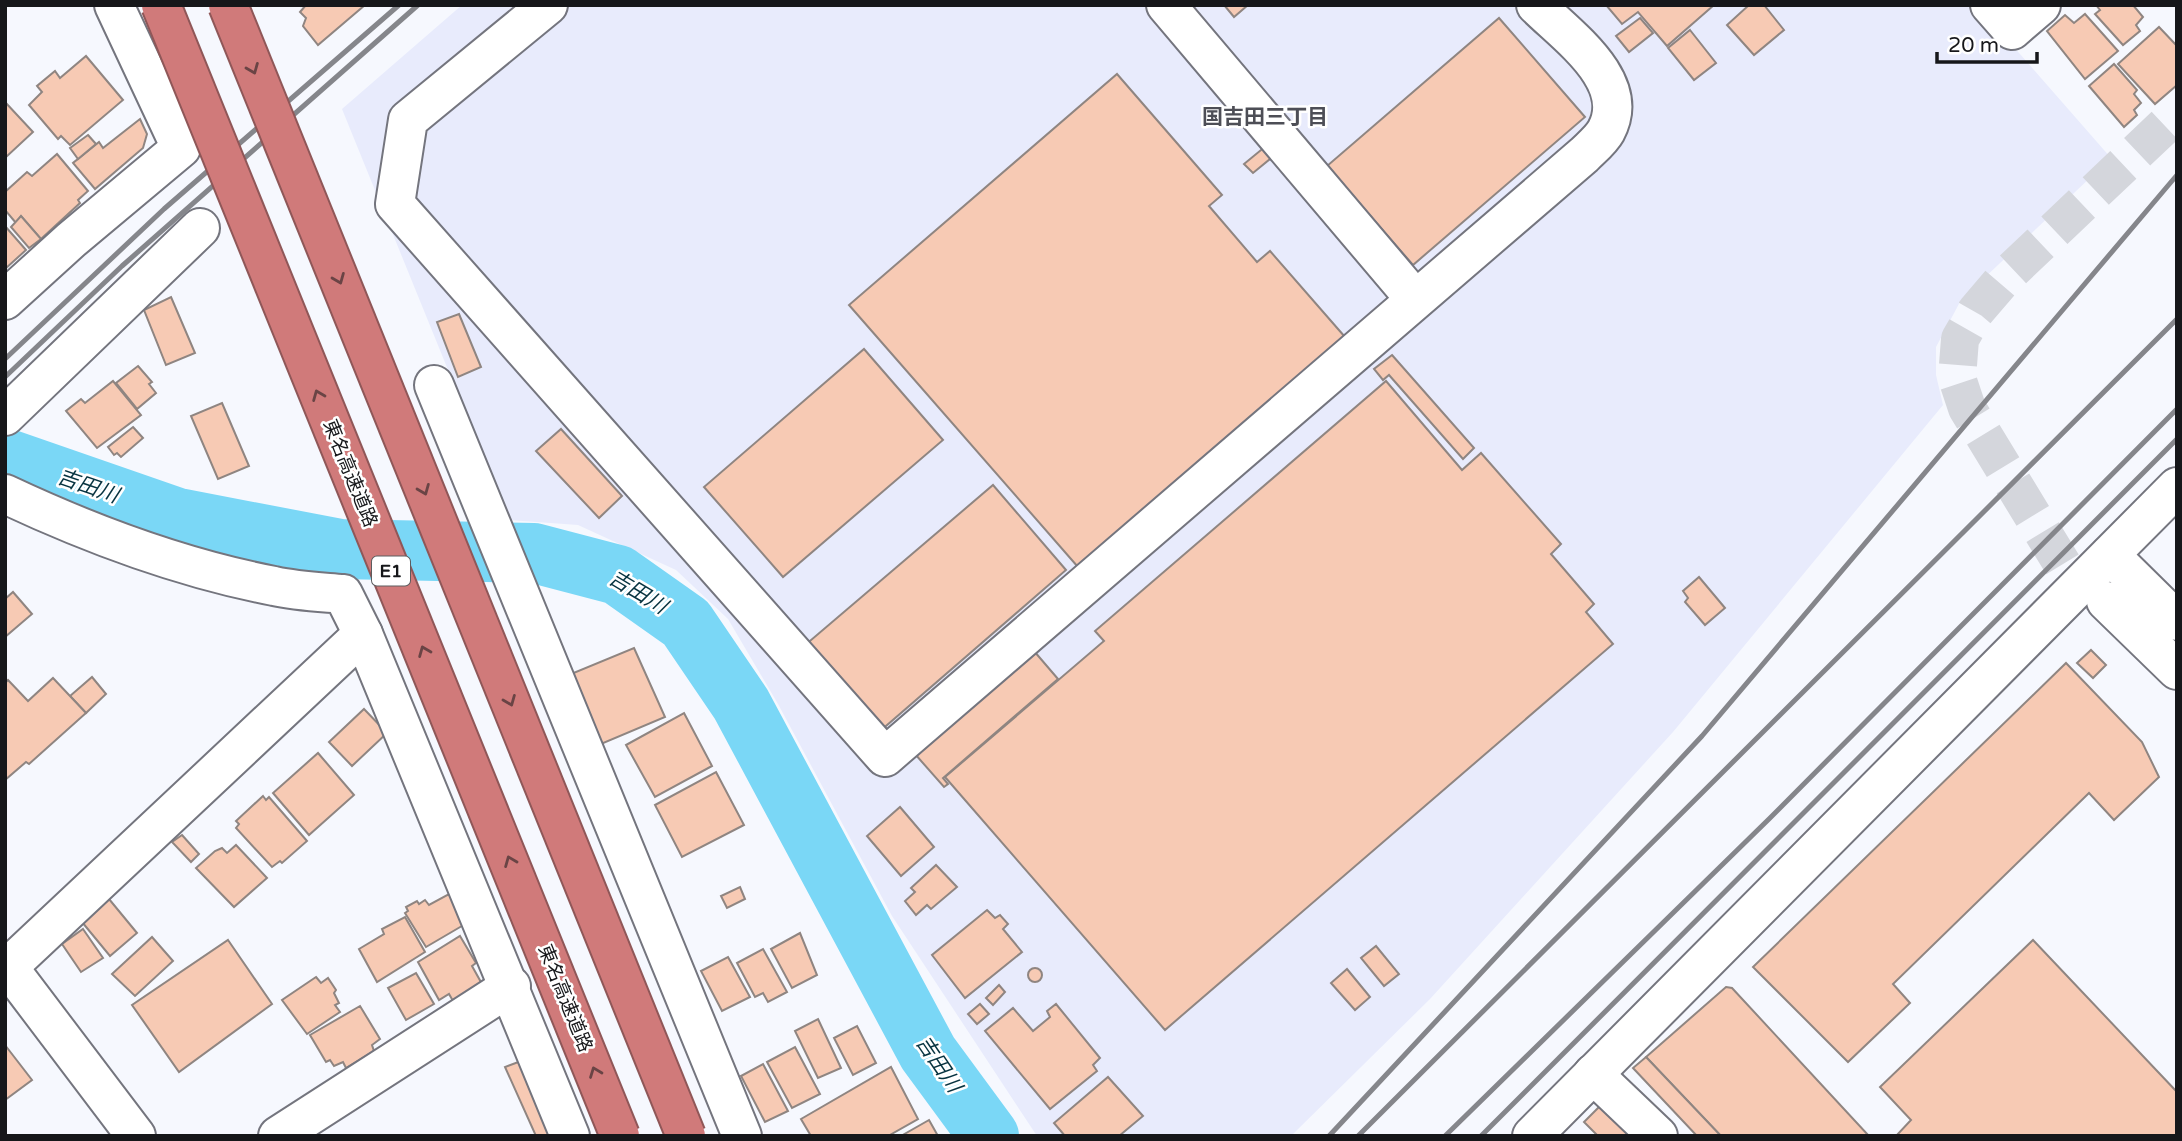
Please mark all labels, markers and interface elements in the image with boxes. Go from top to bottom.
scale bar [1937,21,2037,65]
text: 20 m [1948,33,1999,58]
one-way arrow [245,62,259,74]
district label: 国吉田三丁目 [1202,105,1328,130]
one-way arrow [330,273,344,285]
one-way arrow [313,390,327,402]
street label: 東名高速道路 [319,416,382,530]
water label: 吉田川 [54,464,124,509]
one-way arrow [416,484,430,496]
road number: E1 [372,556,410,586]
water label: 吉田川 [604,565,673,620]
one-way arrow [418,646,432,658]
one-way arrow [502,694,516,706]
one-way arrow [504,856,518,869]
street label: 東名高速道路 [534,941,597,1055]
water label: 吉田川 [911,1031,968,1099]
one-way arrow [590,1067,604,1079]

